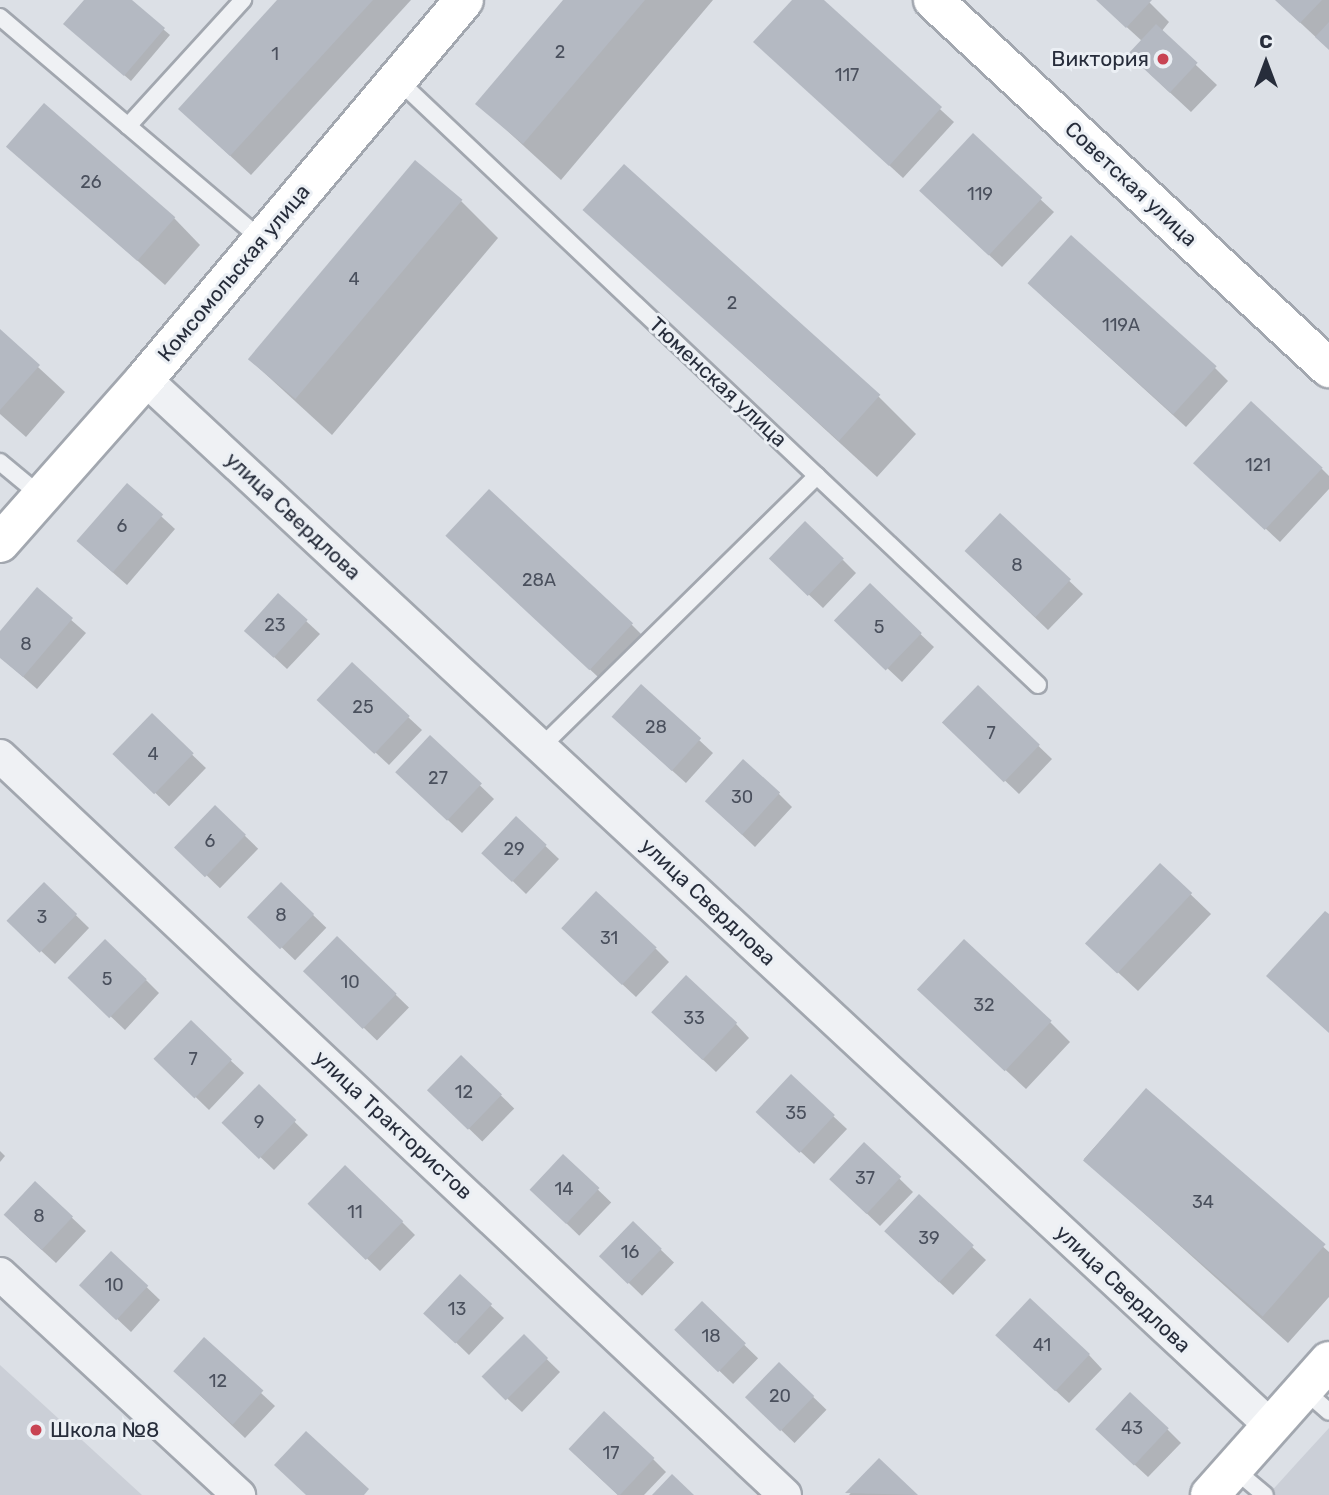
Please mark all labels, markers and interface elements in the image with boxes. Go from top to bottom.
north arrow [1231,28,1301,98]
text: С [1259,30,1273,53]
house number: 2 [555,41,565,63]
house number: 1 [271,43,279,65]
place label: Виктория [1051,46,1149,72]
marker: Виктория [1155,51,1171,67]
house number: 117 [835,64,859,86]
street label: Советская улица [1060,116,1202,252]
house number: 26 [80,171,102,193]
street label: Комсомольская улица [153,179,315,367]
house number: 119 [967,183,993,205]
house number: 4 [348,268,360,290]
house number: 2 [727,292,737,314]
street label: Тюменская улица [644,312,792,452]
house number: 119А [1102,314,1140,336]
street label: улица Свердлова [220,447,366,585]
house number: 121 [1245,454,1271,476]
house number: 6 [117,515,127,537]
house number: 8 [1011,554,1023,576]
house number: 28А [522,569,556,591]
house number: 23 [264,614,286,636]
house number: 5 [874,616,884,638]
house number: 8 [20,633,32,655]
house number: 25 [352,696,374,718]
house number: 28 [645,716,667,738]
house number: 7 [986,722,996,744]
house number: 4 [147,743,159,765]
house number: 27 [428,767,448,789]
house number: 30 [731,786,753,808]
house number: 6 [205,830,215,852]
street label: улица Свердлова [635,833,781,971]
house number: 29 [503,838,525,860]
house number: 8 [275,904,287,926]
house number: 3 [37,906,47,928]
house number: 31 [600,927,618,949]
house number: 5 [102,968,112,990]
house number: 10 [340,971,360,993]
house number: 32 [973,994,995,1016]
house number: 33 [683,1007,705,1029]
street label: улица Трактористов [309,1045,477,1205]
house number: 7 [188,1048,198,1070]
house number: 12 [455,1081,473,1103]
house number: 35 [785,1102,807,1124]
house number: 9 [254,1111,264,1133]
house number: 37 [855,1167,875,1189]
house number: 14 [555,1178,573,1200]
house number: 34 [1192,1191,1214,1213]
house number: 11 [347,1201,363,1223]
house number: 8 [33,1205,45,1227]
street label: улица Свердлова [1050,1220,1196,1358]
house number: 39 [918,1227,940,1249]
house number: 16 [621,1241,639,1263]
house number: 10 [104,1274,124,1296]
house number: 13 [448,1298,466,1320]
house number: 18 [701,1325,721,1347]
house number: 41 [1033,1334,1051,1356]
house number: 12 [209,1370,227,1392]
house number: 20 [769,1385,791,1407]
place label: Школа №8 [50,1417,159,1443]
house number: 43 [1121,1417,1143,1439]
marker: Школа №8 [28,1422,44,1438]
house number: 17 [603,1442,619,1464]

